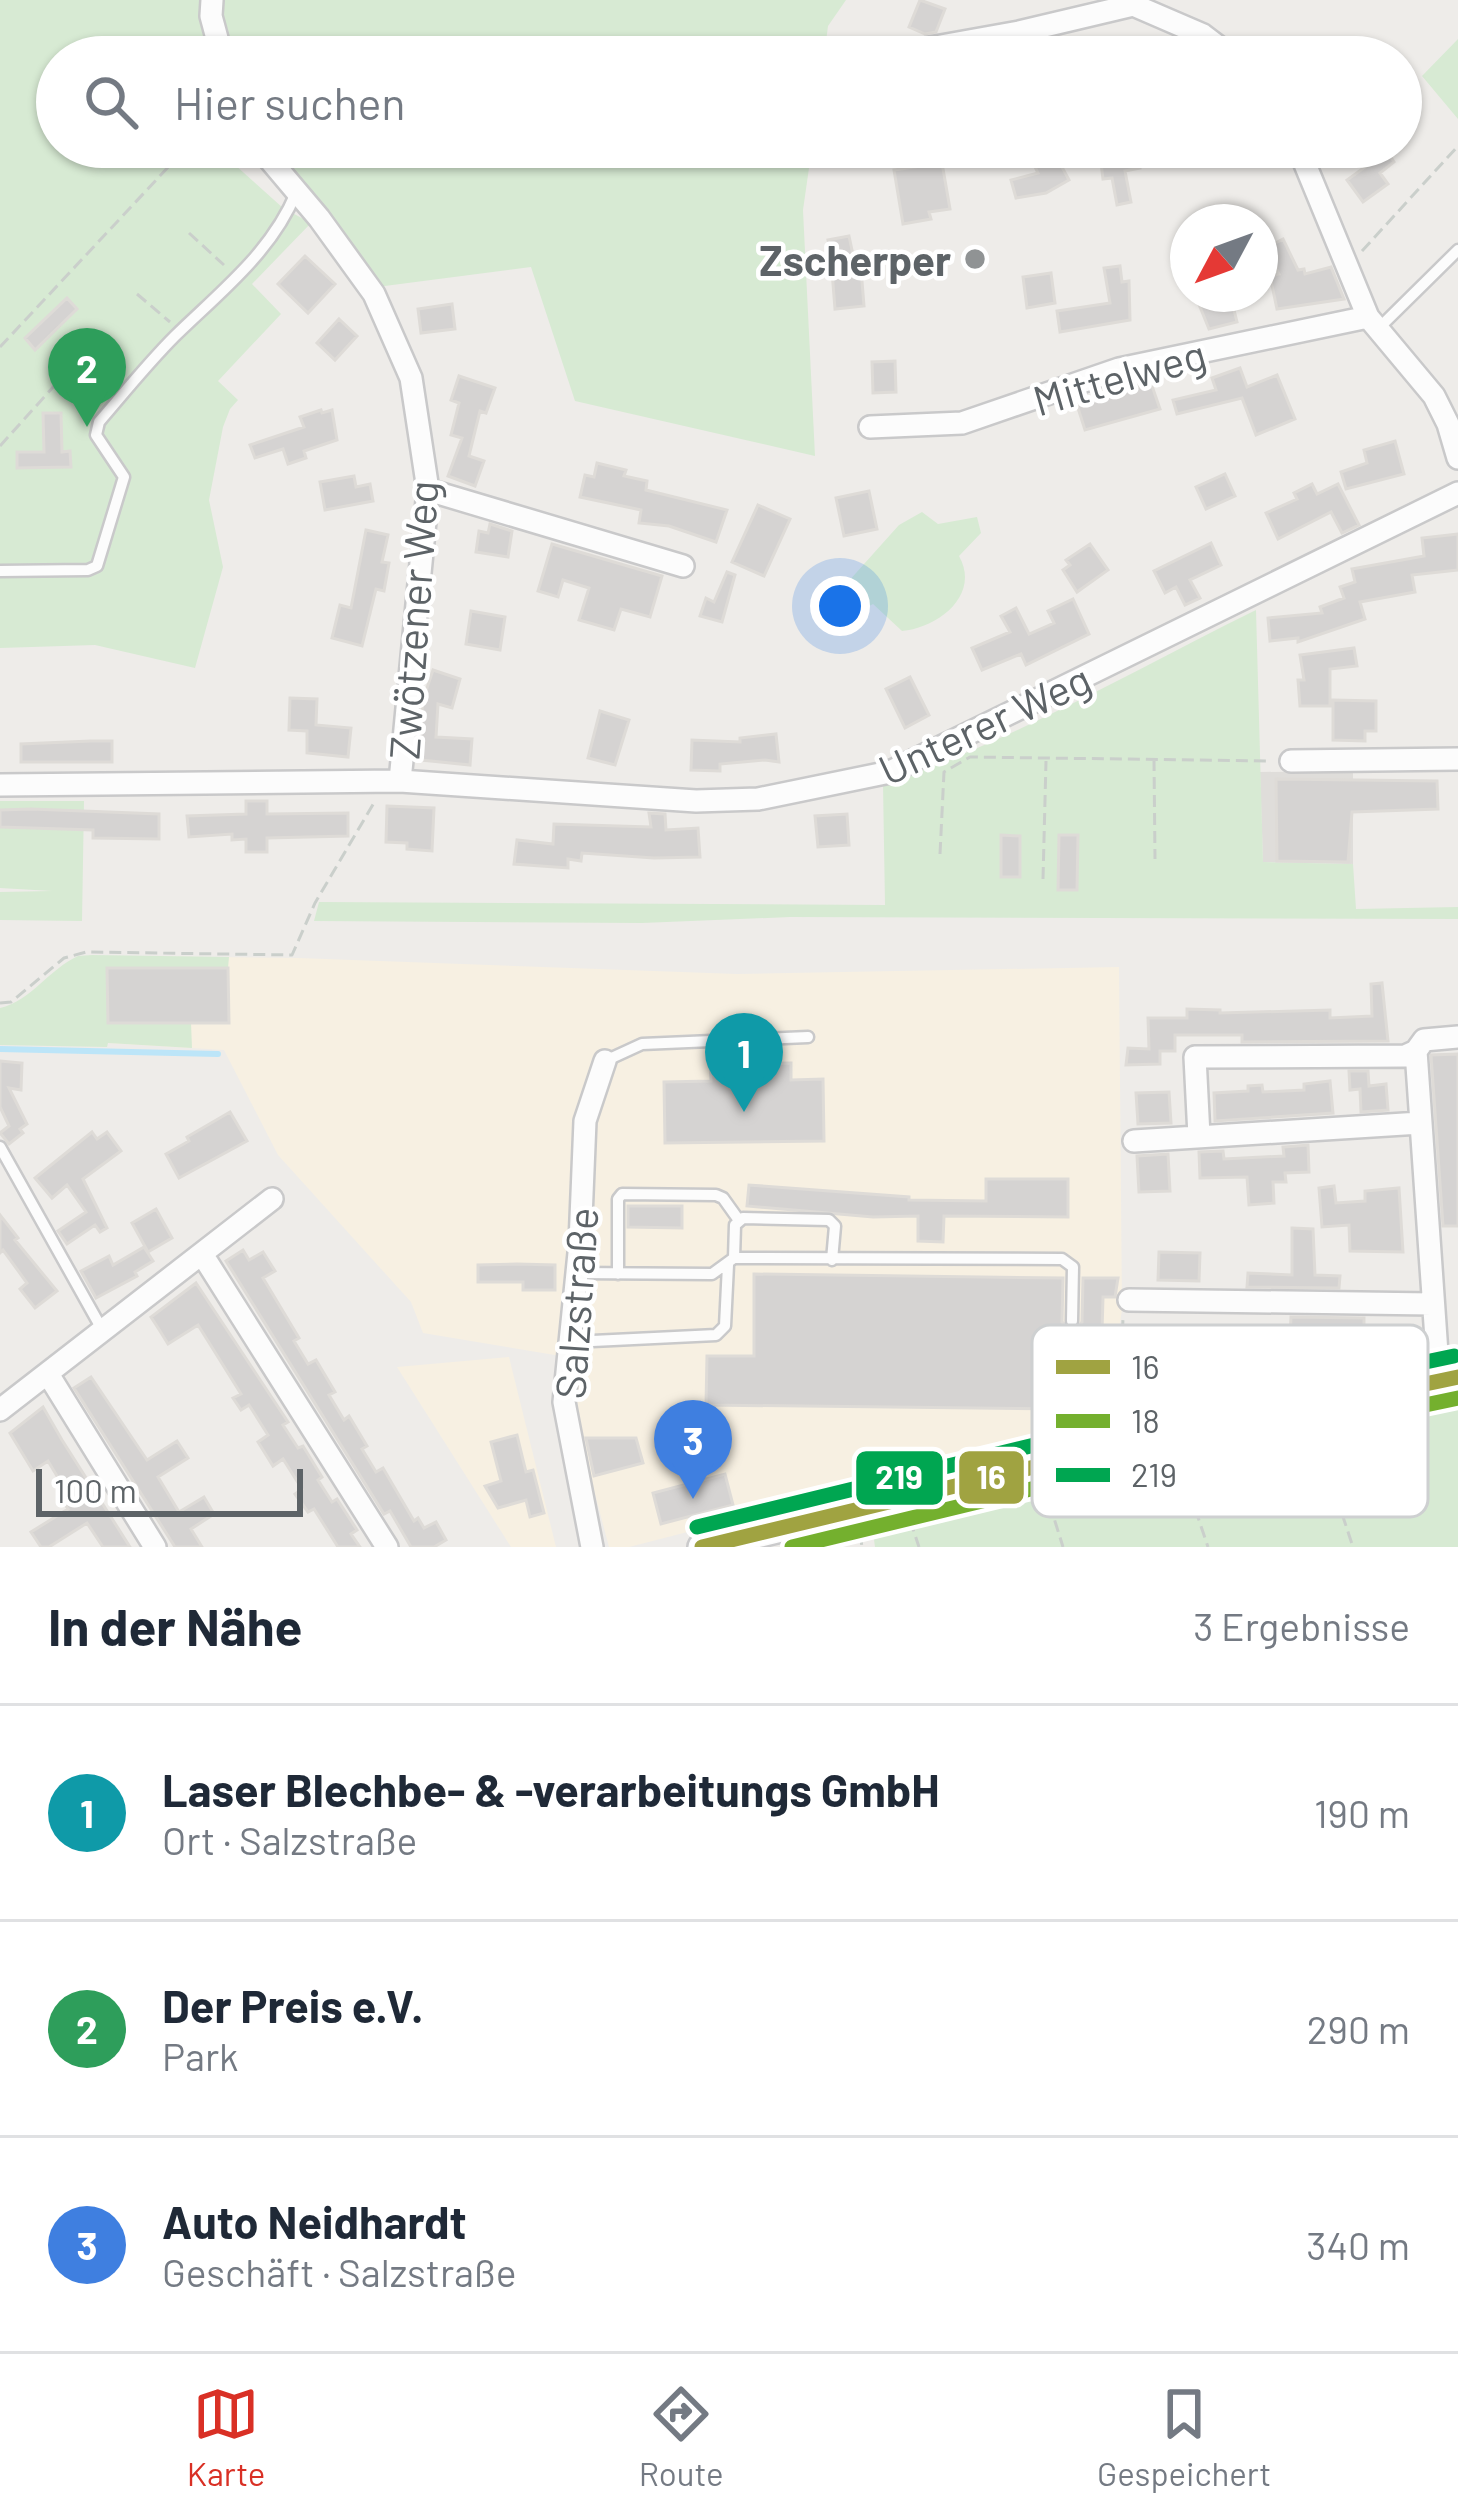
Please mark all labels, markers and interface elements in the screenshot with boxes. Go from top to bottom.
search box [36,36,1422,168]
icon: search [78,69,144,135]
text: Hier suchen [174,75,406,129]
north arrow [1170,204,1278,312]
place label: Zscherper [759,234,951,284]
marker: Zscherper [962,246,988,272]
pin: 2 [48,328,126,427]
street label: Mittelweg [1027,328,1211,425]
street label: Zwötzener Weg [377,479,448,761]
your location [810,576,870,636]
street label: Unterer Weg [870,652,1098,795]
pin: 1 [705,1013,783,1112]
street label: Salzstraße [543,1205,607,1401]
legend [1032,1325,1428,1517]
text: 16 [1131,1346,1160,1386]
pin: 3 [654,1400,732,1499]
text: 18 [1131,1400,1160,1440]
line badge: 219 [854,1449,945,1507]
line badge: 16 [957,1449,1026,1506]
text: 219 [1131,1454,1177,1494]
text: 219 [875,1456,923,1496]
text: 16 [976,1456,1006,1496]
scale bar [36,1463,303,1516]
text: 100 m [54,1470,137,1510]
text: In der Nähe [48,1595,302,1656]
text: 3 Ergebnisse [1193,1602,1410,1649]
text: Laser Blechbe- & -verarbeitungs GmbH [162,1762,940,1816]
text: 1 [80,1789,94,1836]
text: 190 m [1314,1789,1410,1836]
text: Ort · Salzstraße [162,1816,417,1863]
text: Der Preis e.V. [162,1978,423,2032]
text: 2 [76,2005,98,2052]
text: 290 m [1307,2005,1410,2052]
text: Park [162,2032,239,2079]
text: Auto Neidhardt [162,2194,467,2248]
text: 3 [76,2221,98,2268]
text: 340 m [1306,2221,1410,2268]
text: Geschäft · Salzstraße [162,2248,517,2295]
tab: Karte [187,2381,265,2493]
tab: Route [639,2381,724,2493]
tab: Gespeichert [1097,2381,1271,2493]

